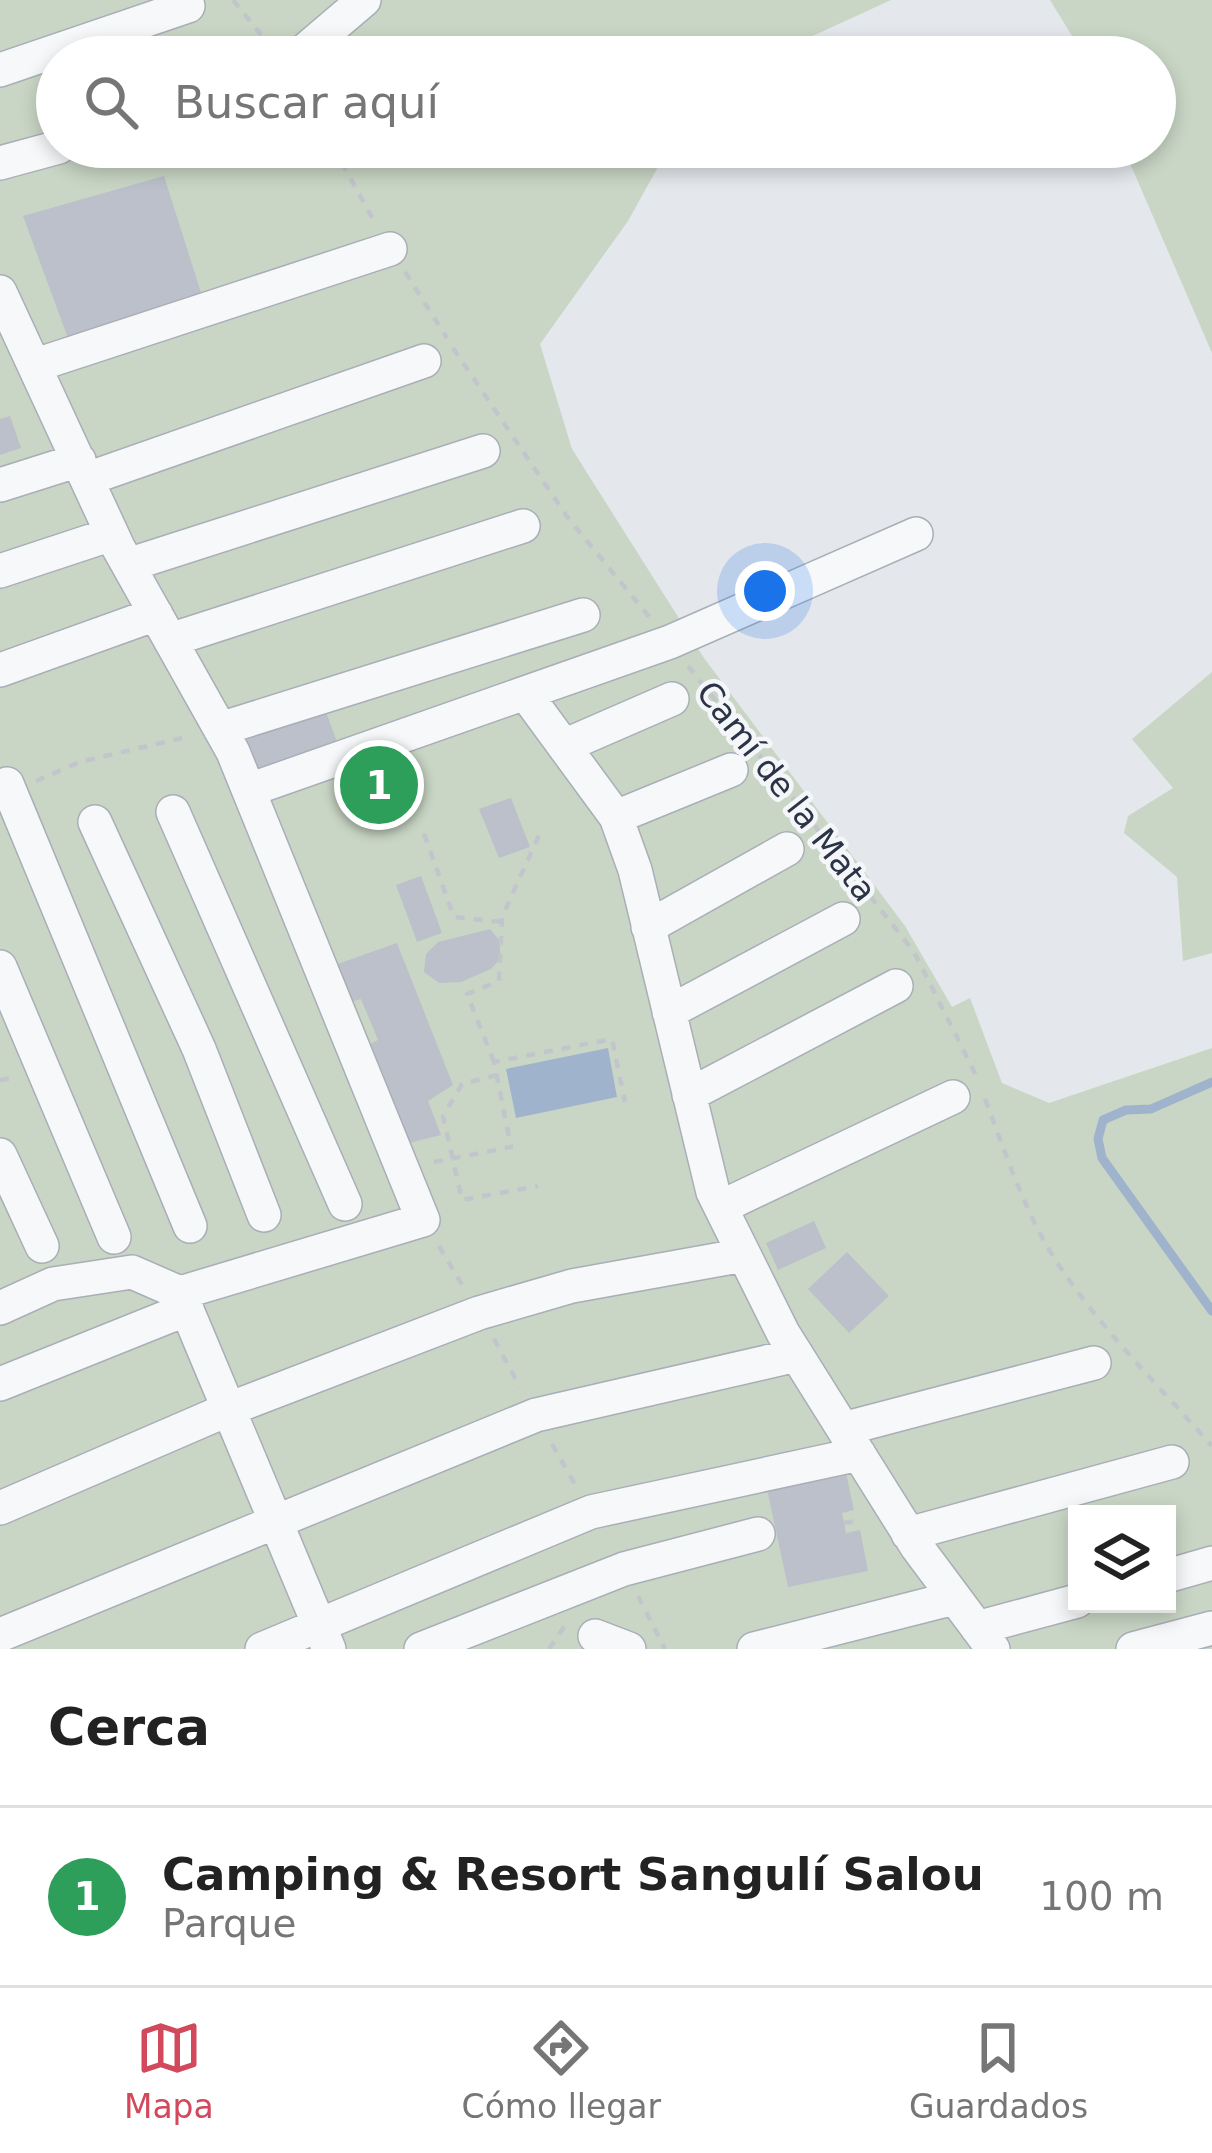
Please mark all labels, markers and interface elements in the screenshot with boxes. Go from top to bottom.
search box [36,36,1176,168]
icon: search [78,69,144,135]
text: Buscar aquí [174,76,439,129]
your location [735,561,795,621]
street label: Camí de la Mata [689,673,885,909]
pin: 1 [340,740,418,830]
map controls [1068,1505,1176,1613]
button: layers [1068,1505,1176,1613]
text: Cerca [48,1698,210,1757]
text: Camping & Resort Sangulí Salou [162,1848,984,1901]
text: 1 [73,1874,101,1919]
text: 100 m [1039,1874,1164,1919]
text: Parque [162,1901,296,1946]
tab: Mapa [124,2015,214,2126]
tab: Cómo llegar [462,2015,661,2126]
tab: Guardados [909,2015,1088,2126]

